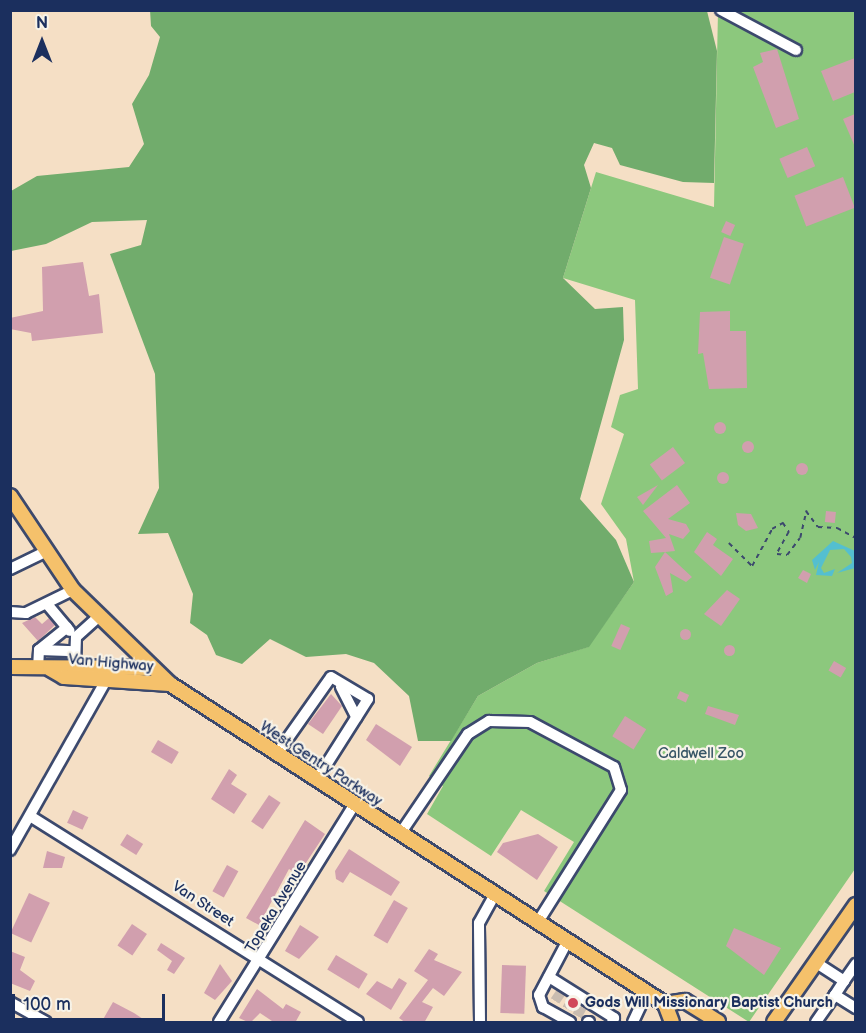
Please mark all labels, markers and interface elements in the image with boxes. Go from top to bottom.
north arrow [12,12,72,72]
text: N [36,14,48,33]
street label: Van Highway [68,650,154,676]
street label: West Gentry Parkway [256,717,386,811]
park label: Caldwell Zoo [658,745,744,763]
street label: Topeka Avenue [242,858,310,956]
street label: Van Street [169,877,237,931]
scale bar [15,982,168,1020]
text: 100 m [23,994,71,1015]
place label: Gods Will Missionary Baptist Church [585,994,833,1012]
marker: Gods Will Missionary Baptist Church [566,996,580,1010]

